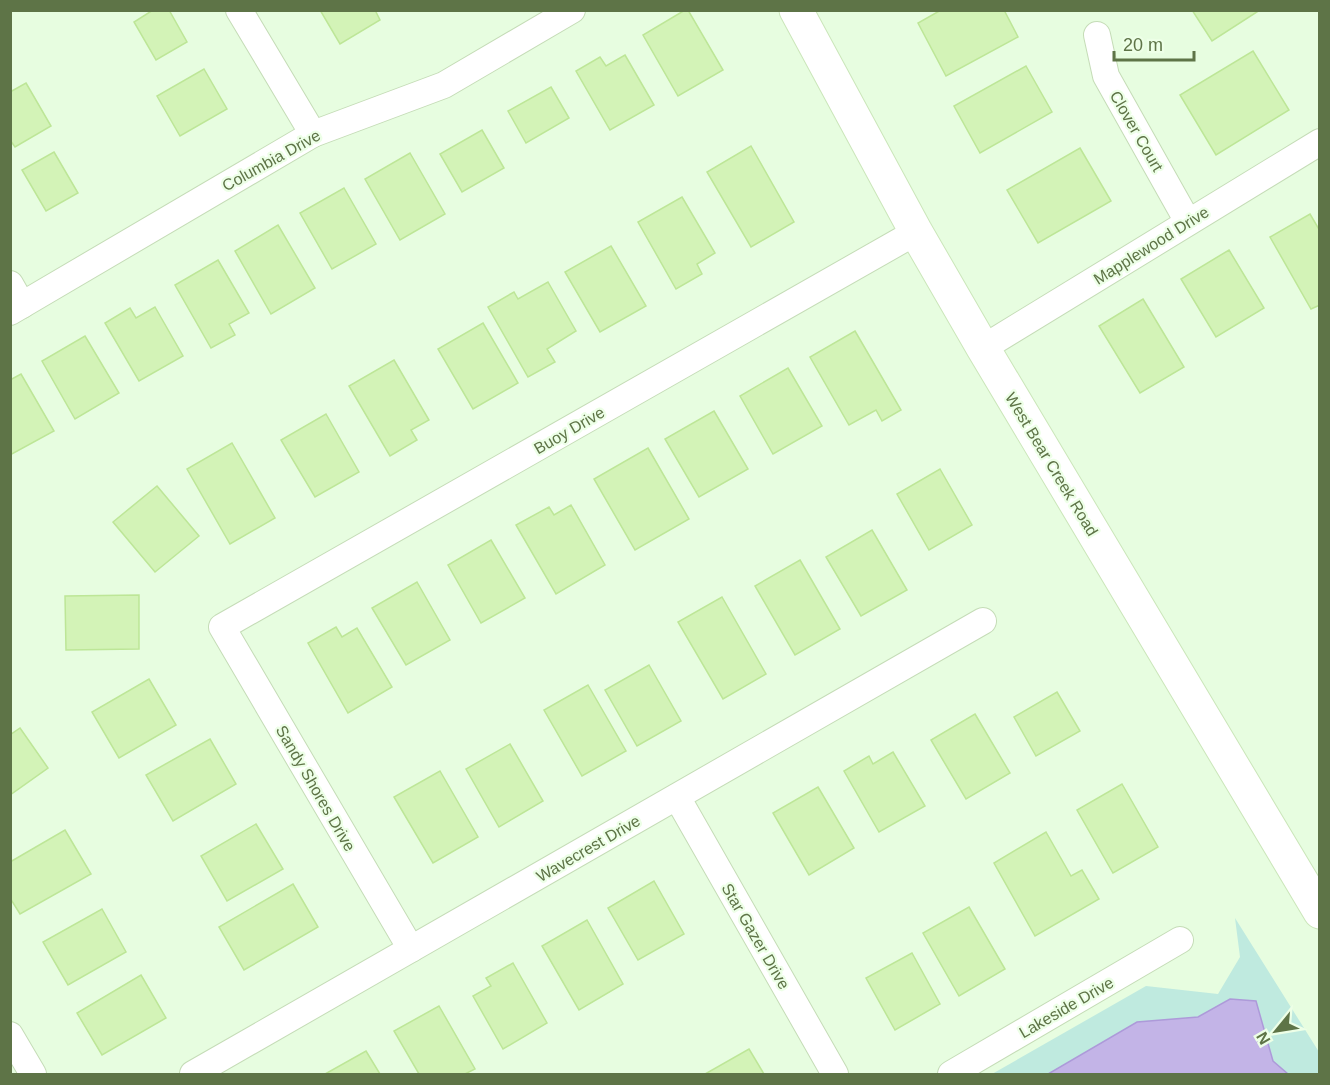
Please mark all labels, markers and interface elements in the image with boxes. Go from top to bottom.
scale bar [1114,24,1194,62]
text: 20 m [1123,35,1163,55]
street label: Clover Court [1107,88,1167,175]
street label: Columbia Drive [219,126,323,194]
street label: Mapplewood Drive [1091,203,1212,288]
street label: West Bear Creek Road [1002,389,1101,539]
street label: Buoy Drive [531,403,607,457]
street label: Sandy Shores Drive [273,722,359,854]
street label: Wavecrest Drive [533,812,643,885]
street label: Star Gazer Drive [718,880,793,992]
street label: Lakeside Drive [1016,974,1116,1041]
north arrow [1246,1001,1306,1061]
text: N [1253,1029,1274,1048]

